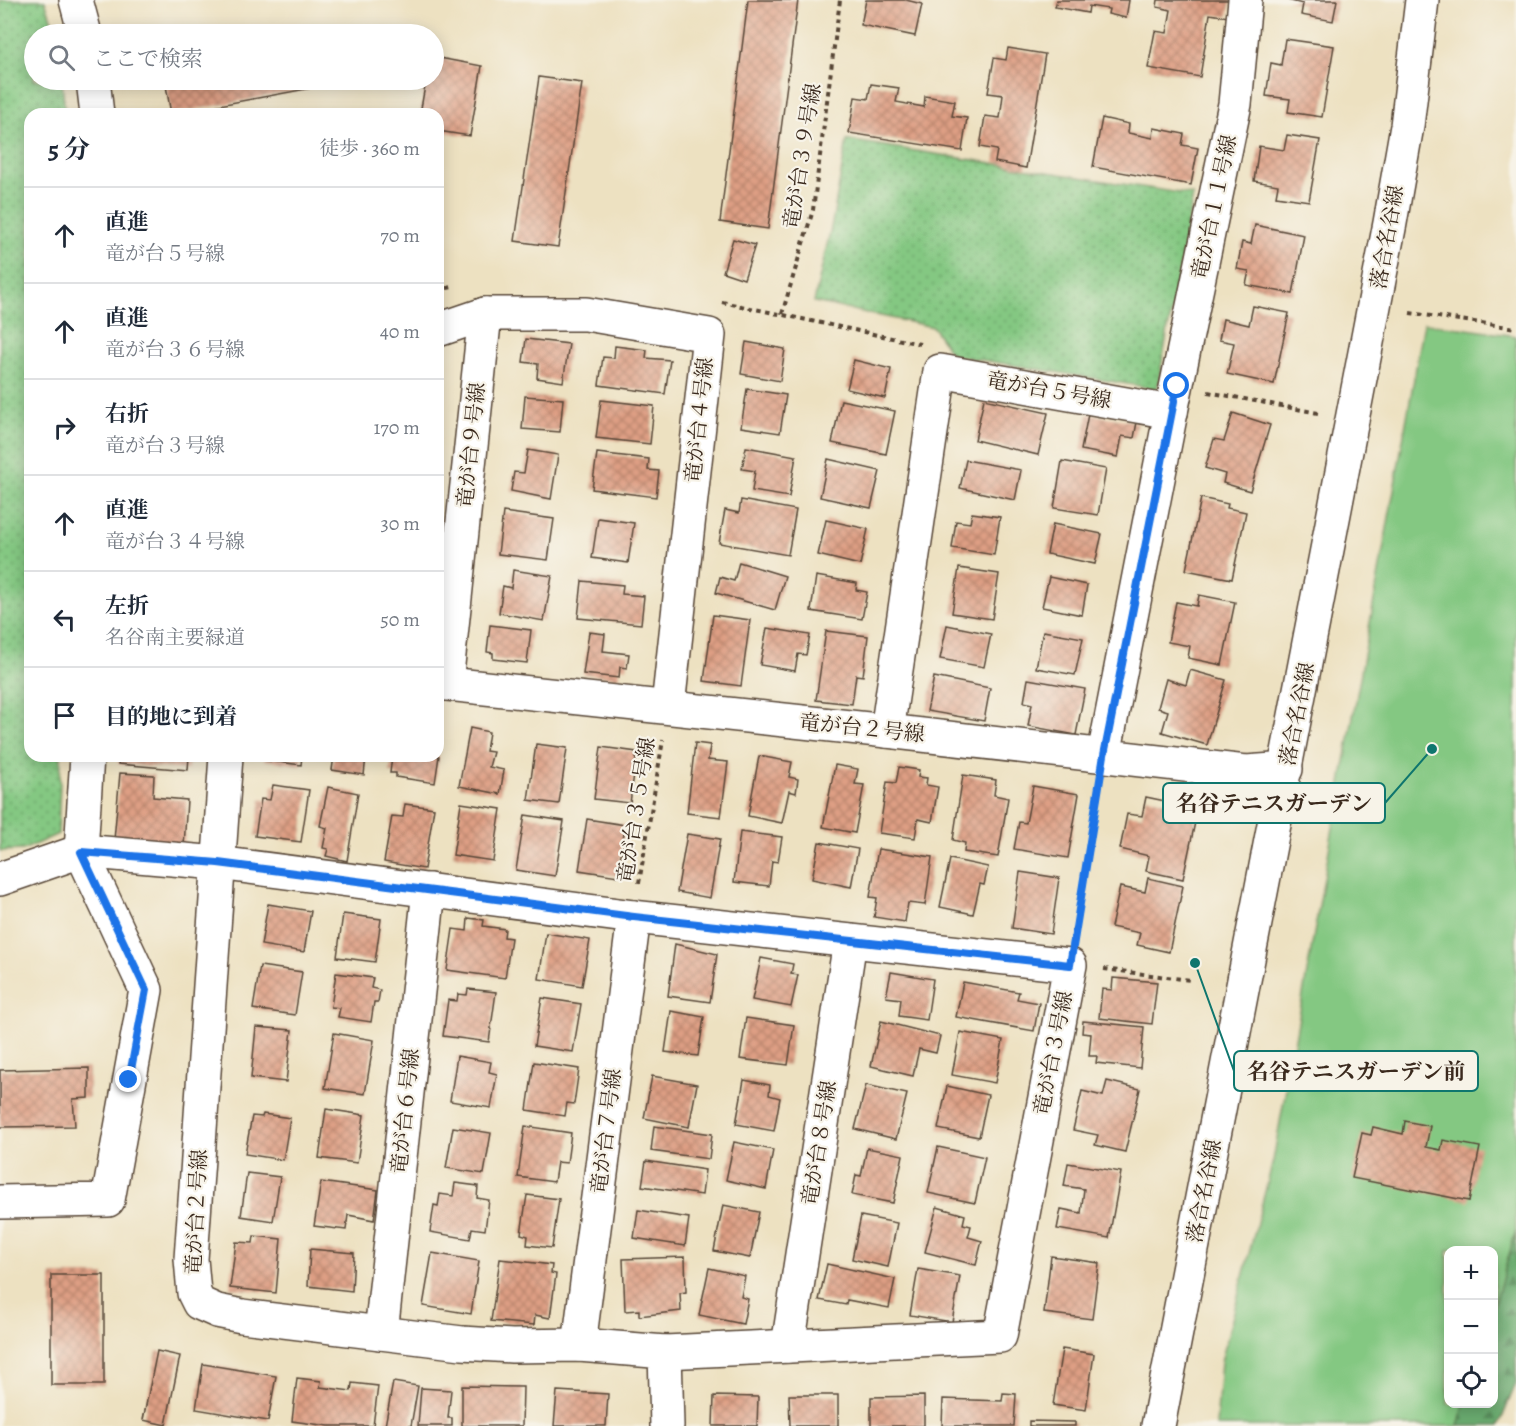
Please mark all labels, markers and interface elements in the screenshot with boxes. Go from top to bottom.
search box [24,24,444,90]
icon: search [45,41,78,74]
text: ここで検索 [93,44,203,74]
street label: 竜が台３９号線 [777,81,827,231]
text: 5 分 [48,132,90,167]
street label: 竜が台１１号線 [1185,132,1243,282]
text: 徒歩 · 360 m [319,135,420,162]
street label: 落合名谷線 [1364,183,1410,291]
text: 直進 [105,207,149,237]
icon: ahead [48,219,81,252]
text: 70 m [380,222,420,249]
text: 竜が台５号線 [105,240,225,267]
text: 直進 [105,303,149,333]
icon: ahead [48,315,81,348]
text: 40 m [380,318,420,345]
text: 竜が台３６号線 [105,336,245,363]
street label: 竜が台４号線 [678,356,720,484]
street label: 竜が台５号線 [985,365,1113,415]
route start [1163,372,1189,398]
street label: 竜が台９号線 [450,381,492,509]
text: 右折 [105,399,149,429]
icon: right [48,411,81,444]
text: 170 m [374,414,420,441]
text: 竜が台３号線 [105,432,225,459]
text: 直進 [105,495,149,525]
icon: ahead [48,507,81,540]
text: 30 m [380,510,420,537]
text: 竜が台３４号線 [105,528,245,555]
text: 左折 [105,591,149,621]
icon: left [48,603,81,636]
text: 50 m [380,606,420,633]
text: 名谷南主要緑道 [105,624,245,651]
street label: 落合名谷線 [1273,660,1321,768]
icon: arrive [48,699,81,732]
text: 目的地に到着 [105,702,237,732]
street label: 竜が台２号線 [798,707,926,749]
street label: 竜が台３５号線 [611,735,661,885]
callout: 名谷テニスガーデン [1163,783,1385,823]
text: 名谷テニスガーデン [1176,789,1372,819]
street label: 竜が台３号線 [1027,988,1079,1118]
street label: 竜が台６号線 [384,1047,426,1175]
callout: 名谷テニスガーデン前 [1234,1051,1478,1091]
text: 名谷テニスガーデン前 [1247,1057,1465,1087]
route end [115,1066,141,1092]
street label: 竜が台７号線 [584,1067,628,1195]
street label: 竜が台８号線 [795,1079,843,1207]
street label: 落合名谷線 [1180,1137,1228,1245]
street label: 竜が台２号線 [179,1148,213,1276]
map controls [1444,1246,1498,1408]
button: + [1444,1246,1498,1300]
button: − [1444,1300,1498,1354]
button: locate [1444,1354,1498,1408]

